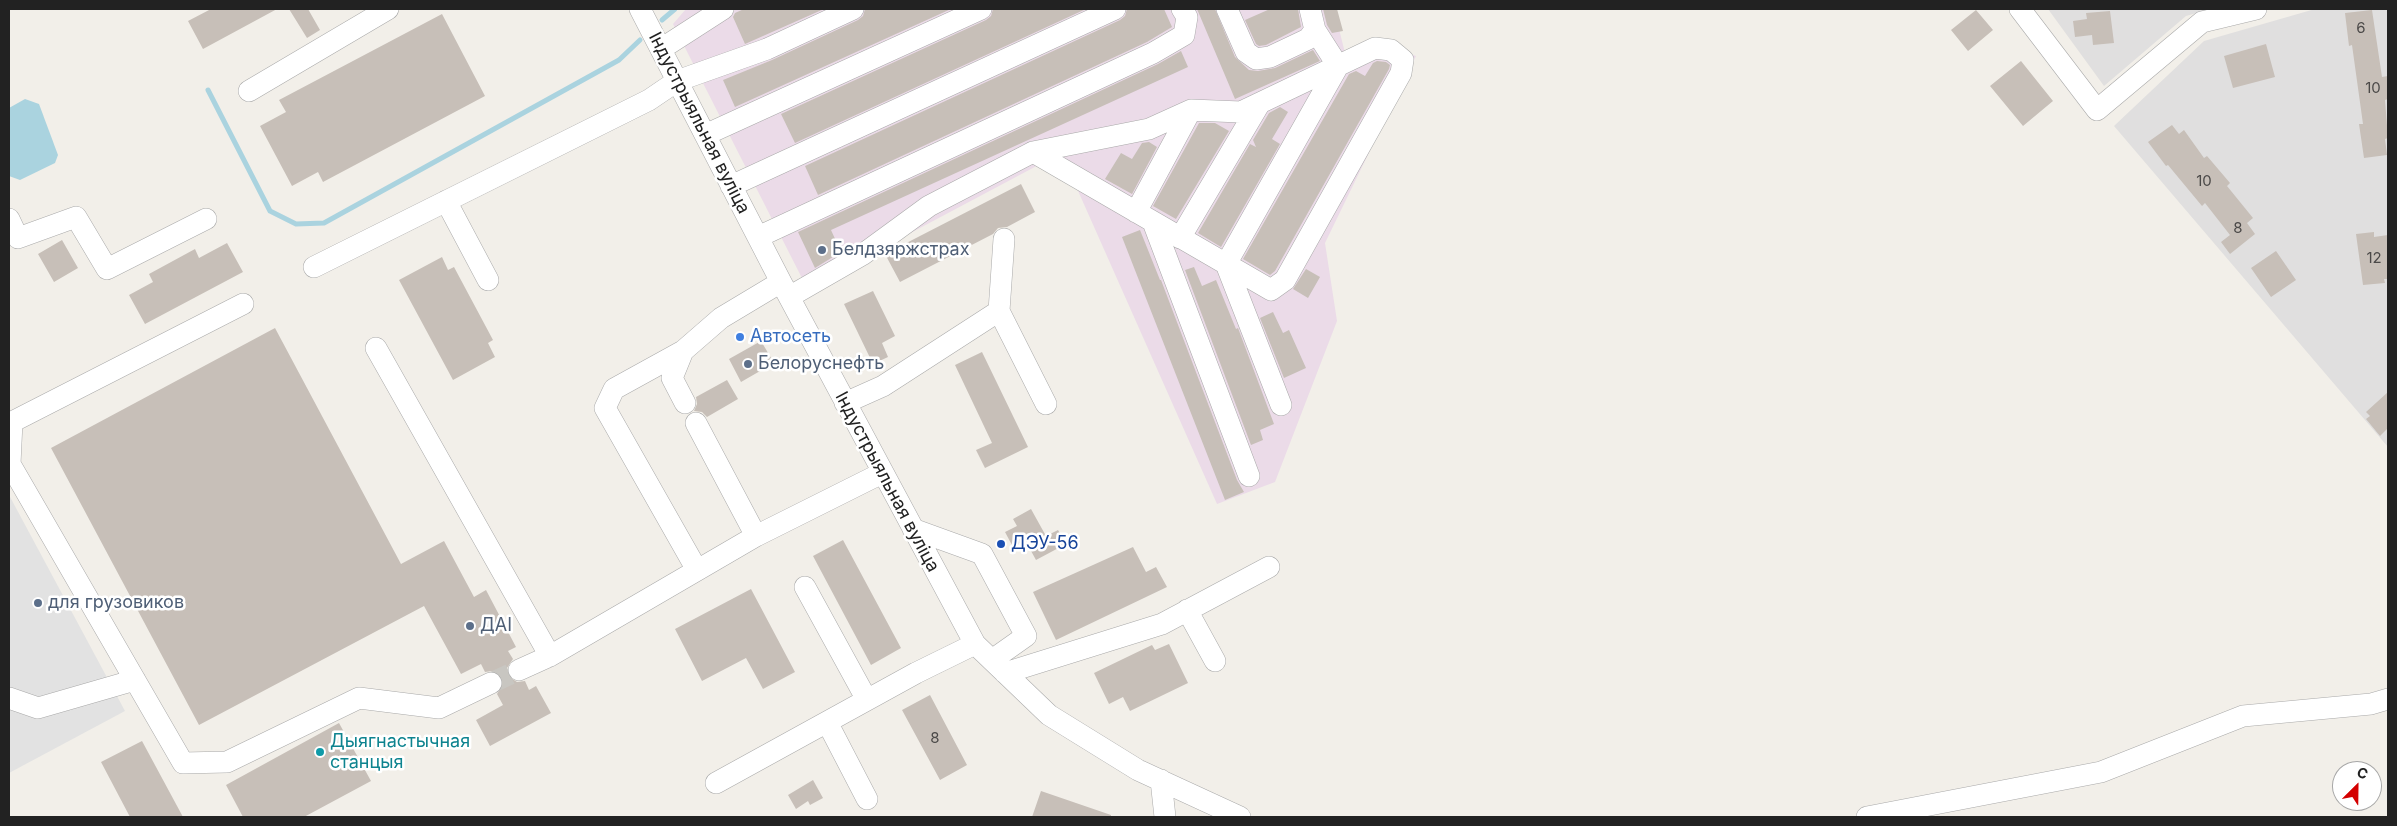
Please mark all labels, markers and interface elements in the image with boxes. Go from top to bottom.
house number: 6 [2356,19,2366,37]
street label: Індустрыяльная вуліца [644,29,754,217]
house number: 10 [2365,79,2381,97]
house number: 10 [2196,172,2212,190]
house number: 8 [2233,219,2243,237]
place label: Белдзяржстрах [832,239,970,261]
marker: Белдзяржстрах [816,244,828,256]
house number: 12 [2366,249,2382,267]
place label: Автосеть [750,326,831,348]
marker: Автосеть [734,331,746,343]
place label: Белоруснефть [758,353,884,375]
marker: Белоруснефть [742,358,754,370]
street label: Індустрыяльная вуліца [830,388,944,576]
place label: ДЭУ-56 [1011,533,1079,555]
marker: ДЭУ-56 [995,538,1007,550]
place label: для грузовиков [48,592,184,614]
marker: для грузовиков [32,597,44,609]
place label: ДАІ [480,615,512,637]
marker: ДАІ [464,620,476,632]
house number: 8 [930,729,940,747]
place label: Дыягнастычная станцыя [330,731,470,774]
marker: Дыягнастычная станцыя [314,746,326,758]
north arrow [2332,761,2382,811]
text: С [2355,763,2371,782]

